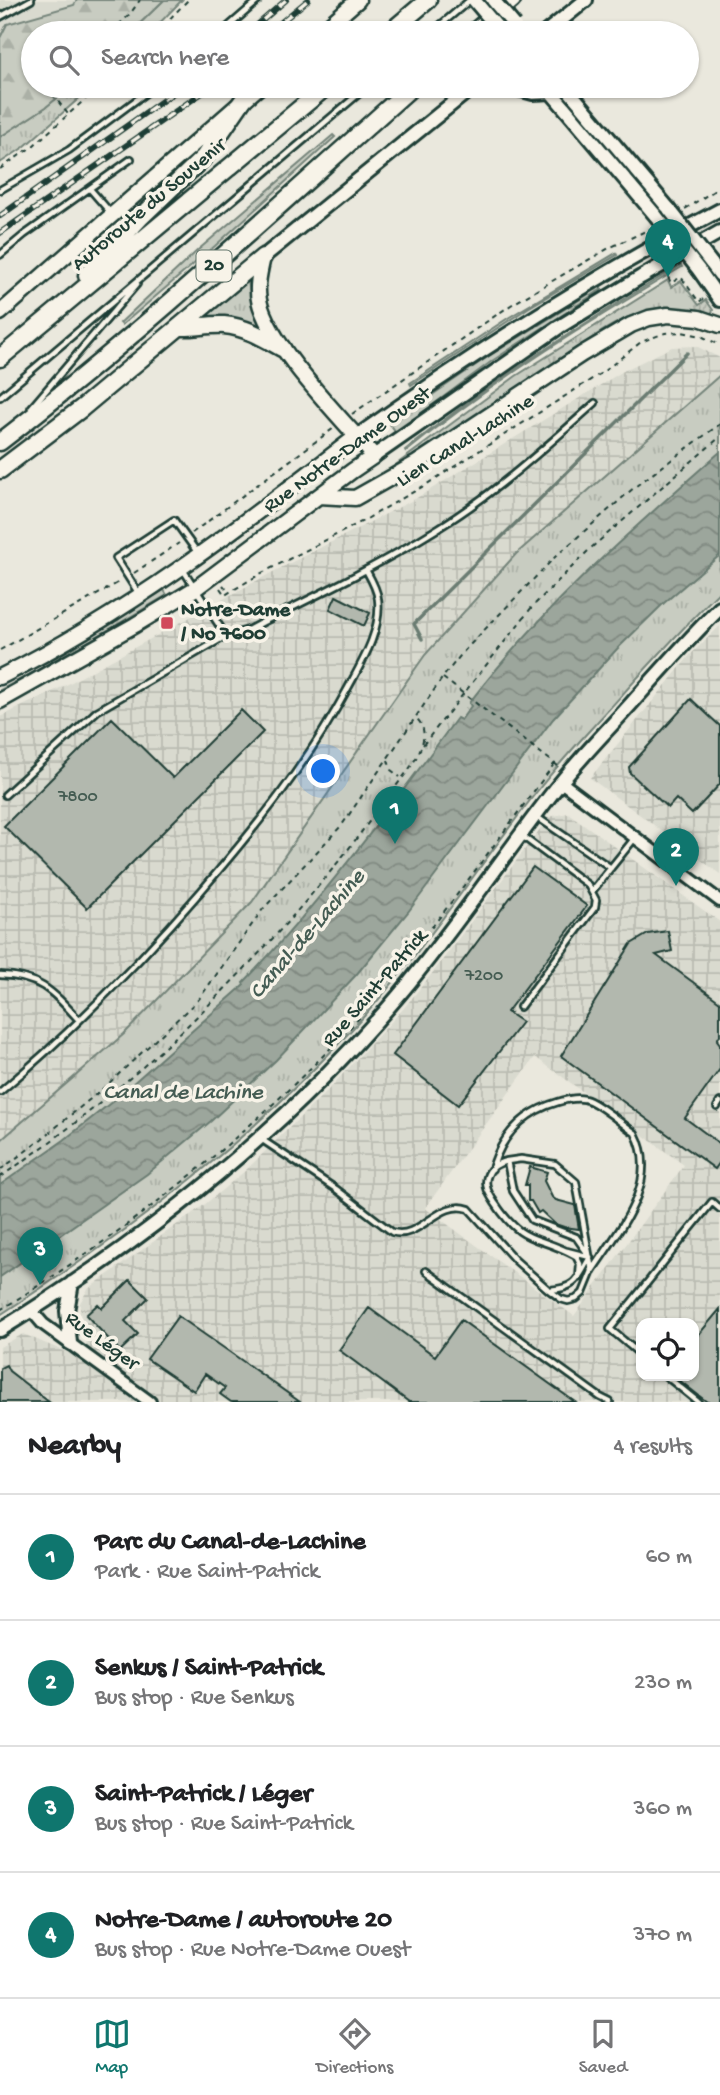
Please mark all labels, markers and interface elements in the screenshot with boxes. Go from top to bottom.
search box [21,21,699,98]
icon: search [45,41,83,79]
text: Search here [101,44,229,75]
street label: Autoroute du Souvenir [68,133,234,278]
pin: 4 [645,219,691,277]
road number: 20 [196,250,232,282]
street label: Rue Notre-Dame Ouest [260,381,438,520]
street label: Lien Canal-Lachine [393,389,540,494]
place label: Notre-Dame / No 7600 [180,599,291,648]
marker: Notre-Dame / No 7600 [159,615,175,631]
your location [306,754,340,788]
pin: 1 [372,786,418,844]
house number: 7800 [57,787,98,808]
pin: 2 [653,828,699,886]
water label: Canal-de-Lachine [244,864,372,1005]
street label: Rue Saint-Patrick [318,923,436,1053]
house number: 7200 [464,966,503,987]
water label: Canal de Lachine [103,1080,264,1107]
pin: 3 [17,1227,63,1285]
street label: Rue Léger [59,1307,144,1378]
map controls [636,1318,699,1381]
button: locate [636,1318,699,1381]
text: Nearby [28,1430,121,1465]
text: 4 results [613,1434,692,1461]
text: Parc du Canal-de-Lachine [95,1528,366,1559]
text: 1 [46,1544,56,1571]
text: 60 m [646,1544,692,1571]
text: Park · Rue Saint-Patrick [95,1559,319,1586]
text: Senkus / Saint-Patrick [95,1654,323,1685]
text: 2 [45,1670,57,1697]
text: 230 m [634,1670,692,1697]
text: Bus stop · Rue Senkus [95,1685,294,1712]
text: Saint-Patrick / Léger [95,1780,312,1811]
text: 3 [45,1796,57,1823]
text: 360 m [634,1796,692,1823]
text: Bus stop · Rue Saint-Patrick [95,1811,353,1838]
text: Notre-Dame / autoroute 20 [95,1906,392,1937]
text: 4 [46,1922,56,1949]
text: 370 m [633,1922,692,1949]
text: Bus stop · Rue Notre-Dame Ouest [95,1937,410,1964]
tab: Map [93,2015,131,2080]
tab: Directions [316,2015,393,2080]
tab: Saved [579,2015,627,2080]

